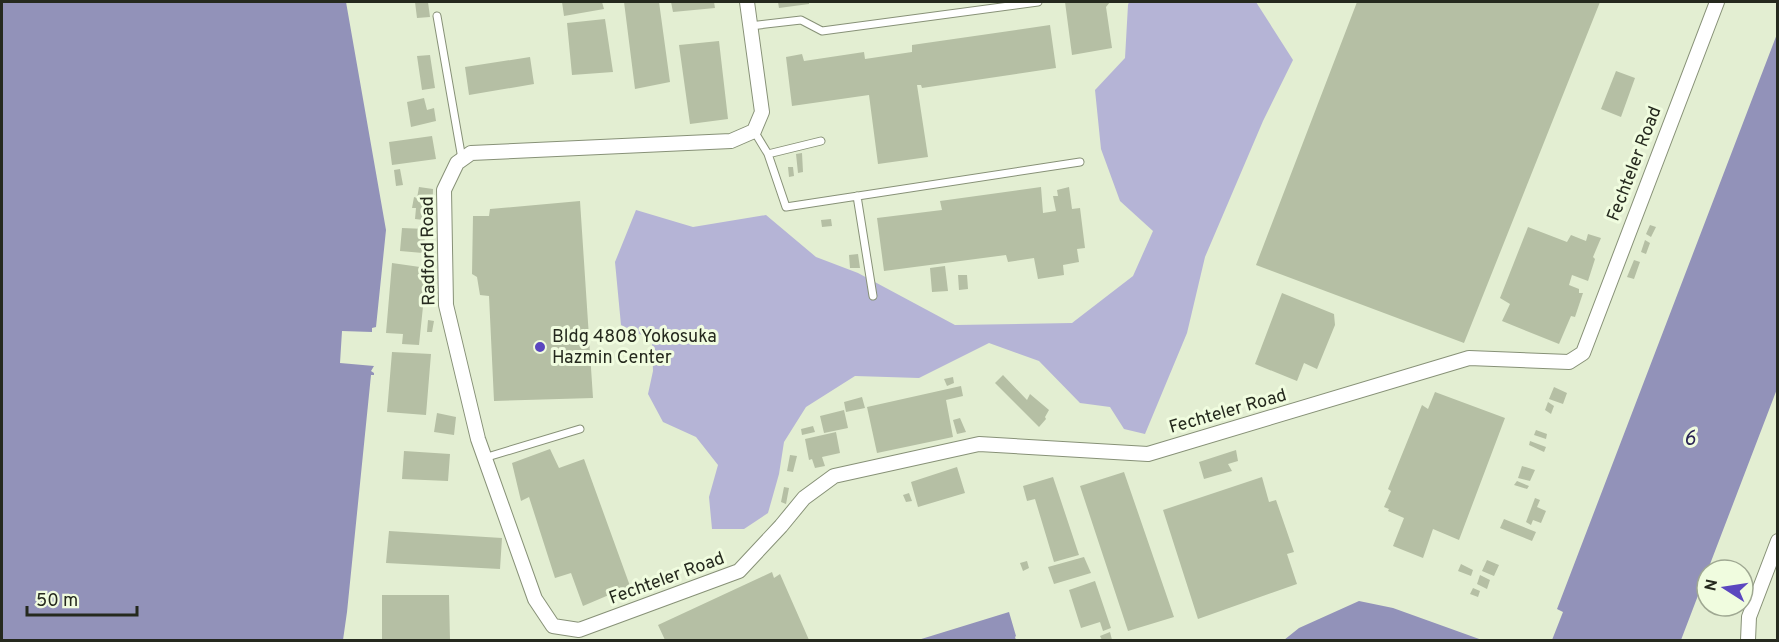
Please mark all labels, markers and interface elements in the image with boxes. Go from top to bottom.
street label: Fechteler Road [1603,103,1667,225]
street label: Radford Road [417,196,441,306]
place label: Bldg 4808 Yokosuka Hazmin Center [552,326,717,370]
marker: Bldg 4808 Yokosuka Hazmin Center [533,340,547,354]
street label: Fechteler Road [1167,384,1289,440]
water label: 6 [1684,427,1696,453]
street label: Fechteler Road [606,547,728,611]
north arrow [1695,558,1755,618]
text: N [1701,578,1723,593]
scale bar [27,579,136,617]
text: 50 m [36,590,78,613]

